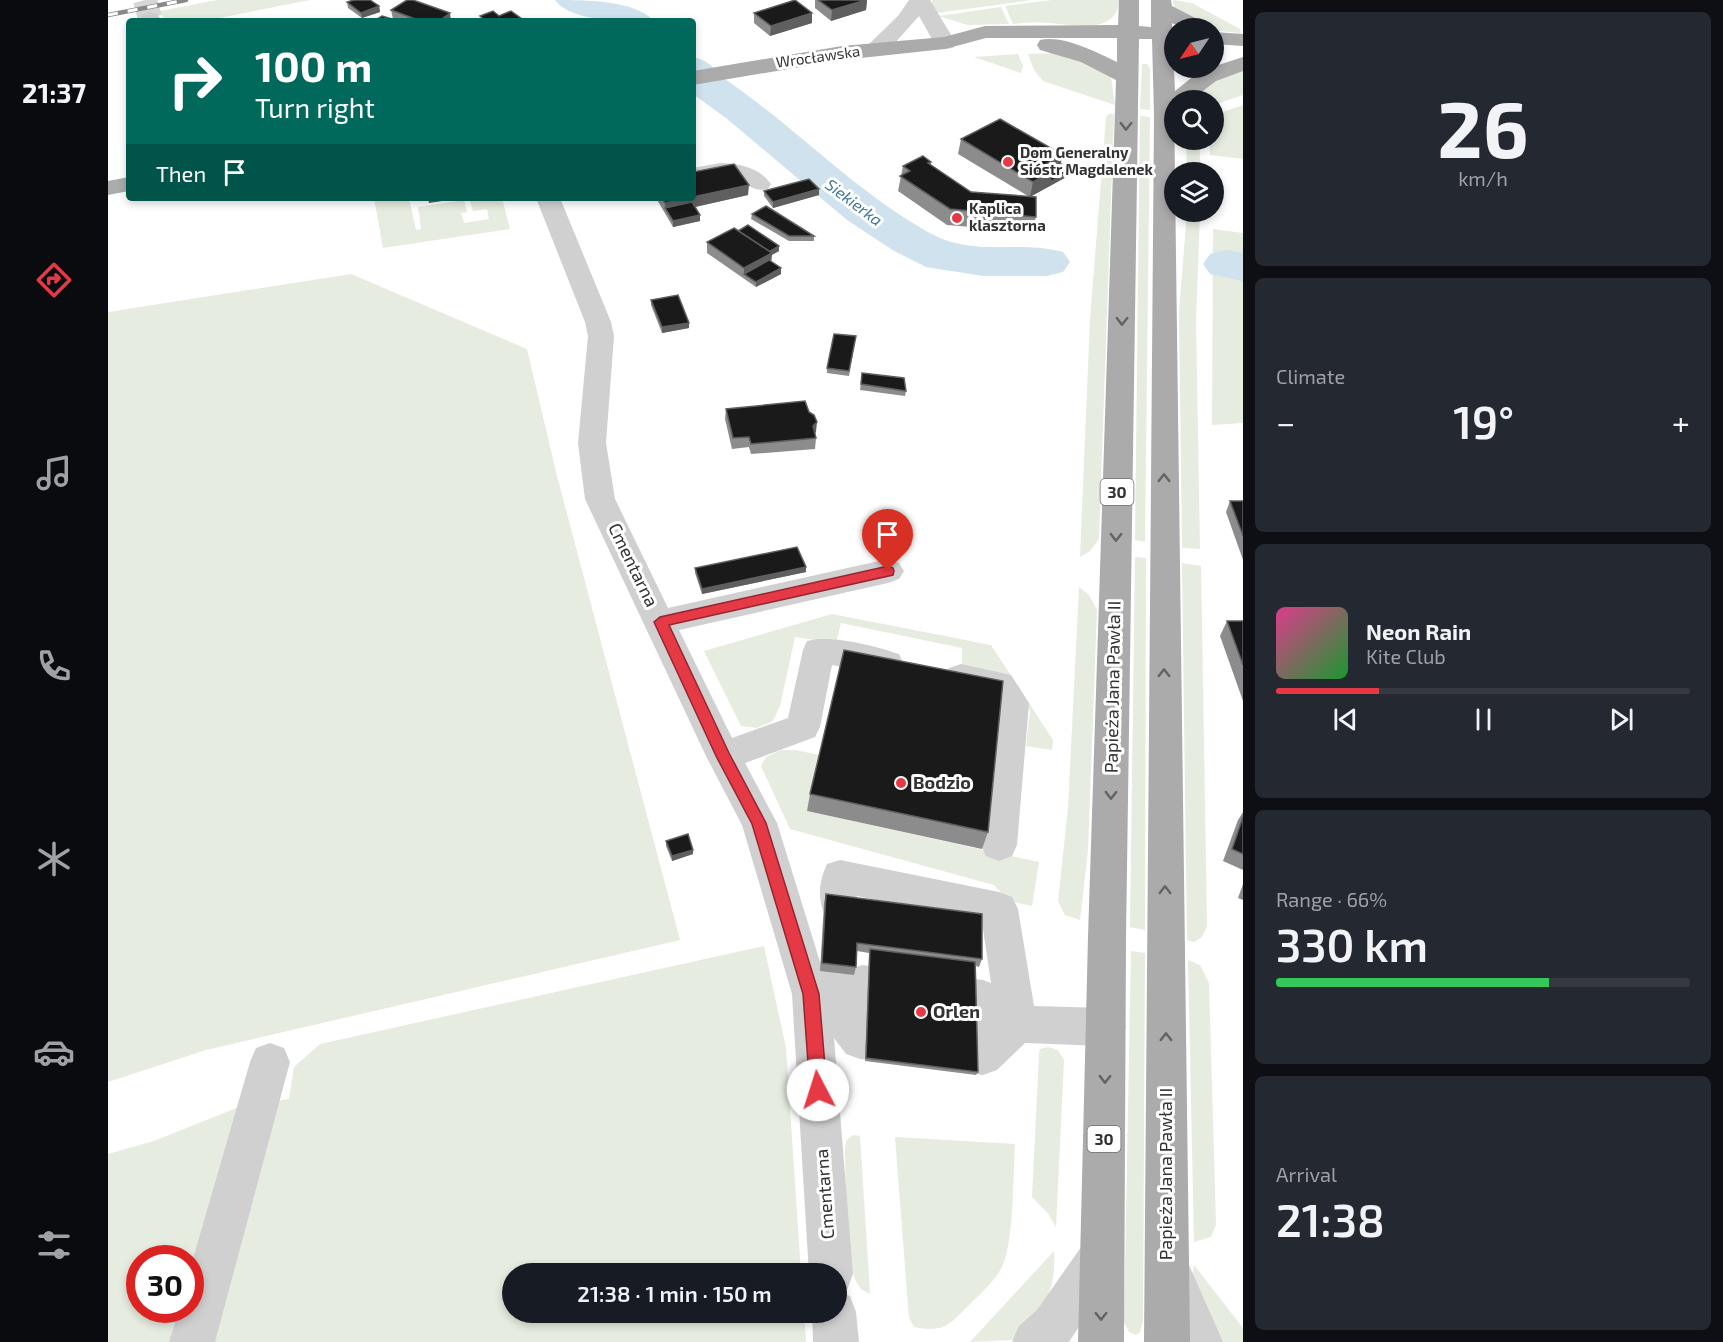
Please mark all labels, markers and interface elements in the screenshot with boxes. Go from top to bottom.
north arrow [1164,18,1224,78]
map controls [1164,18,1224,222]
text: 100 m [255,40,372,90]
street label: Wrocławska [775,41,861,71]
icon: right [156,42,234,120]
text: 21:37 [22,76,86,108]
text: 26 [1437,80,1529,174]
button: search [1164,90,1224,150]
text: Turn right [255,91,375,123]
one-way arrow [1120,121,1133,130]
place label: Dom Generalny Sióstr Magdalenek [1020,143,1154,178]
marker: Dom Generalny Sióstr Magdalenek [1001,155,1015,169]
icon: arrive [218,156,251,189]
text: Then [156,160,206,186]
button: layers [1164,162,1224,222]
text: km/h [1458,166,1508,190]
water label: Siekierka [822,174,886,229]
place label: Kaplica klasztorna [969,199,1046,234]
marker: Kaplica klasztorna [950,211,964,225]
icon: directions [33,259,75,301]
one-way arrow [1115,316,1128,325]
text: Climate [1276,364,1345,388]
text: 19° [1453,394,1514,448]
text: − [1276,402,1295,442]
text: + [1672,402,1690,442]
icon: music [33,452,75,494]
one-way arrow [1158,474,1170,483]
road number: 30 [1100,479,1134,505]
pin [862,509,913,571]
icon: arrive [871,518,904,551]
street label: Cmentarna [604,519,664,610]
one-way arrow [1110,532,1123,541]
street label: Papieża Jana Pawła II [1099,601,1125,773]
text: Neon Rain [1366,618,1471,644]
text: Kite Club [1366,644,1446,668]
icon: phone [33,645,75,687]
one-way arrow [1158,669,1170,678]
icon: previous [1329,703,1362,736]
icon: pause [1467,703,1500,736]
icon: next [1605,703,1638,736]
place label: Bodzio [913,771,971,793]
marker: Bodzio [894,776,908,790]
one-way arrow [1104,790,1117,799]
icon: climate [33,838,75,880]
one-way arrow [1159,885,1171,894]
text: Range · 66% [1276,887,1387,911]
text: 330 km [1276,917,1428,971]
place label: Orlen [933,1000,980,1022]
marker: Orlen [914,1005,928,1019]
icon: car [33,1031,75,1073]
one-way arrow [1160,1032,1172,1041]
position arrow [786,1058,850,1122]
one-way arrow [1099,1075,1111,1084]
street label: Papieża Jana Pawła II [1154,1088,1176,1260]
road number: 30 [1088,1126,1120,1152]
street label: Cmentarna [810,1148,838,1240]
text: Arrival [1276,1162,1337,1186]
text: 21:38 [1276,1192,1385,1246]
icon: filters [33,1224,75,1266]
speed limit sign: 30 [126,1245,204,1323]
text: 21:38 · 1 min · 150 m [577,1280,772,1306]
one-way arrow [1095,1312,1107,1321]

